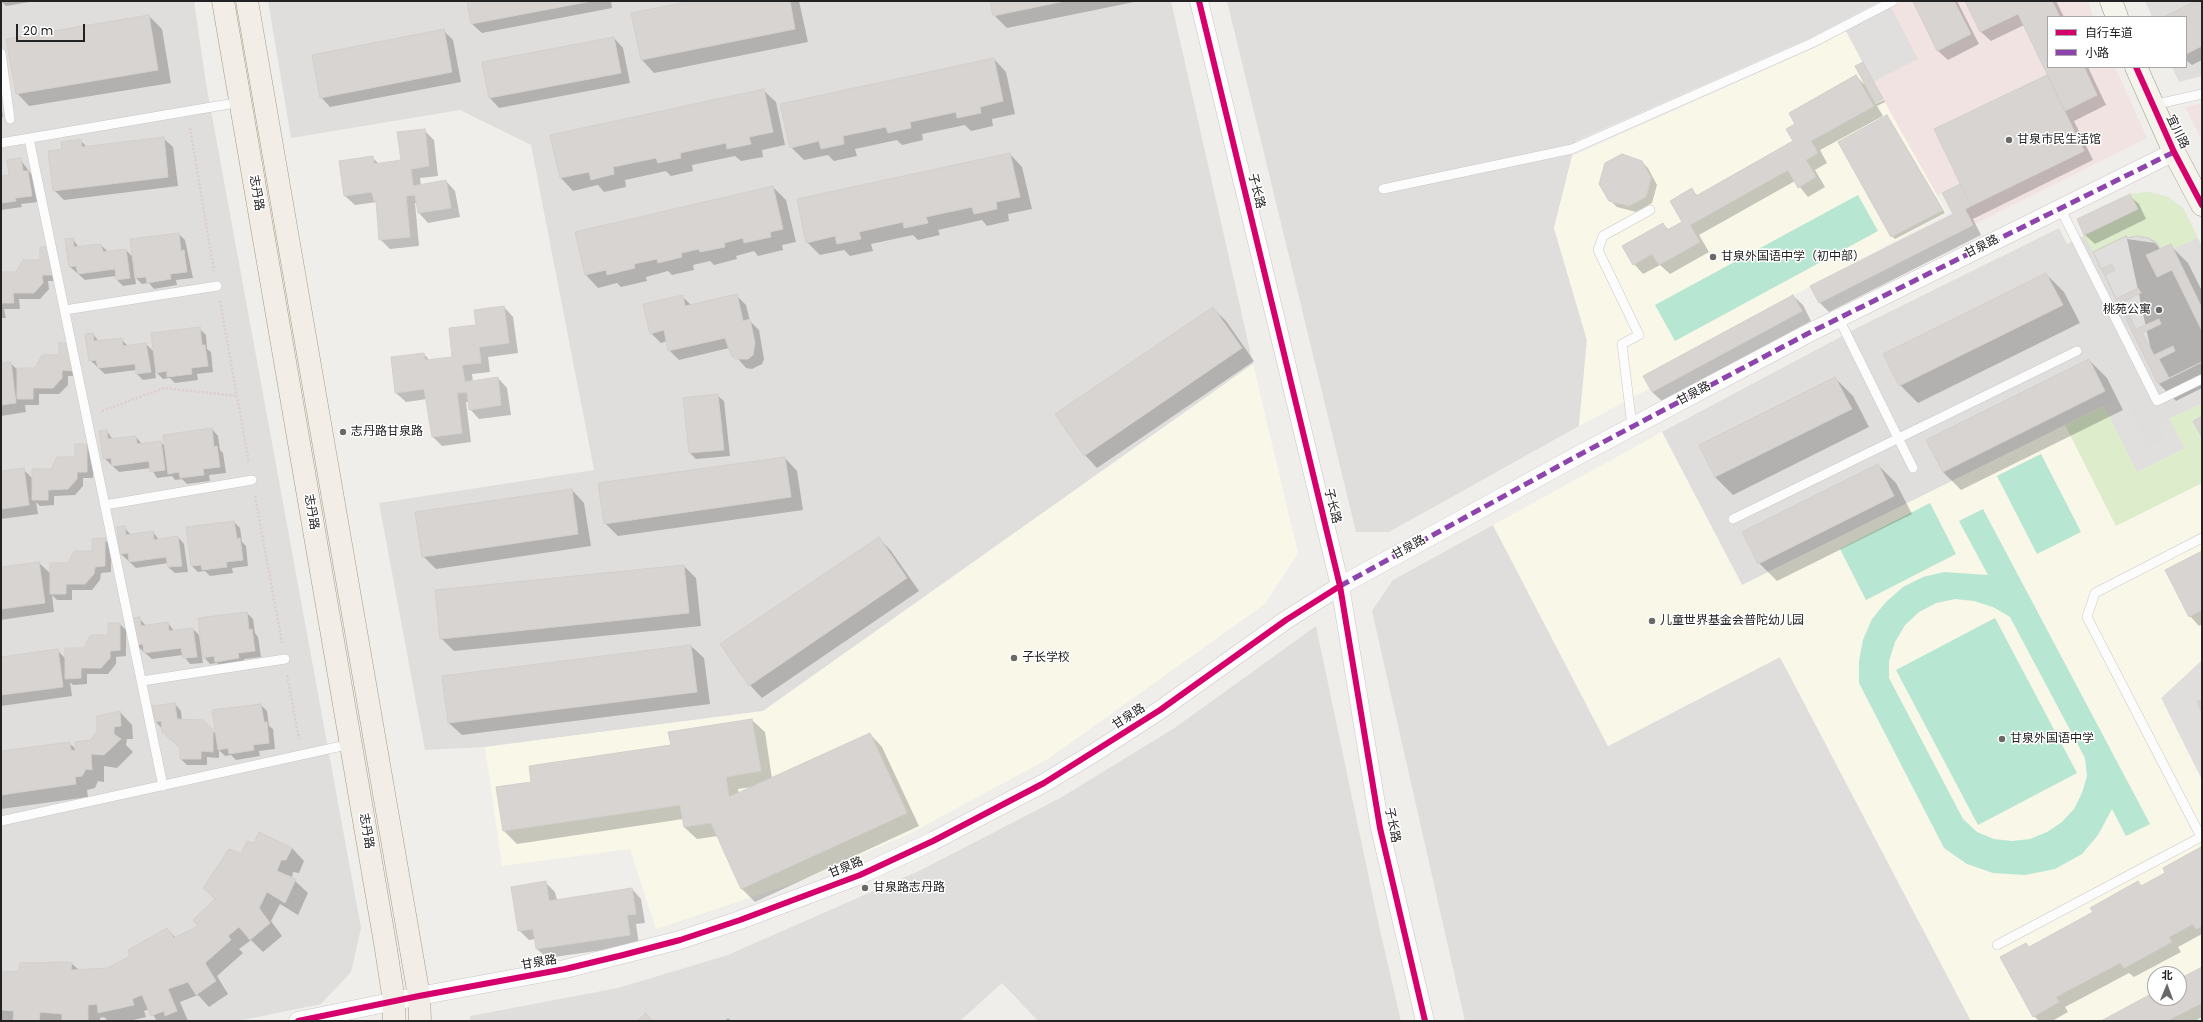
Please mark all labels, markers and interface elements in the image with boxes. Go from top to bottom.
scale bar [18,16,87,42]
legend [2047,16,2187,68]
text: 20 m [23,22,53,39]
text: 自行车道 [2085,24,2133,41]
text: 小路 [2085,44,2109,61]
street label: 宜川路 [2163,113,2191,151]
place label: 甘泉市民生活馆 [2017,133,2101,147]
marker: 甘泉市民生活馆 [2004,135,2014,145]
street label: 子长路 [1245,172,1267,210]
street label: 志丹路 [246,174,266,212]
street label: 甘泉路 [1963,232,2001,262]
place label: 甘泉外国语中学（初中部） [1721,250,1865,264]
marker: 甘泉外国语中学（初中部） [1708,252,1718,262]
place label: 桃苑公寓 [2103,303,2151,317]
marker: 桃苑公寓 [2154,305,2164,315]
street label: 甘泉路 [1675,379,1713,409]
place label: 志丹路甘泉路 [351,425,423,439]
marker: 志丹路甘泉路 [338,427,348,437]
street label: 子长路 [1321,487,1343,525]
street label: 志丹路 [301,493,321,531]
street label: 甘泉路 [1390,533,1428,563]
place label: 儿童世界基金会普陀幼儿园 [1660,614,1804,628]
marker: 儿童世界基金会普陀幼儿园 [1647,616,1657,626]
place label: 子长学校 [1022,651,1070,665]
marker: 子长学校 [1009,653,1019,663]
street label: 甘泉路 [1110,701,1148,733]
place label: 甘泉外国语中学 [2010,732,2094,746]
marker: 甘泉外国语中学 [1997,734,2007,744]
street label: 子长路 [1381,806,1403,844]
street label: 志丹路 [356,812,376,850]
street label: 甘泉路 [827,855,865,881]
place label: 甘泉路志丹路 [873,881,945,895]
marker: 甘泉路志丹路 [860,883,870,893]
street label: 甘泉路 [520,953,558,973]
north arrow [2147,966,2187,1006]
text: 北 [2162,967,2173,983]

